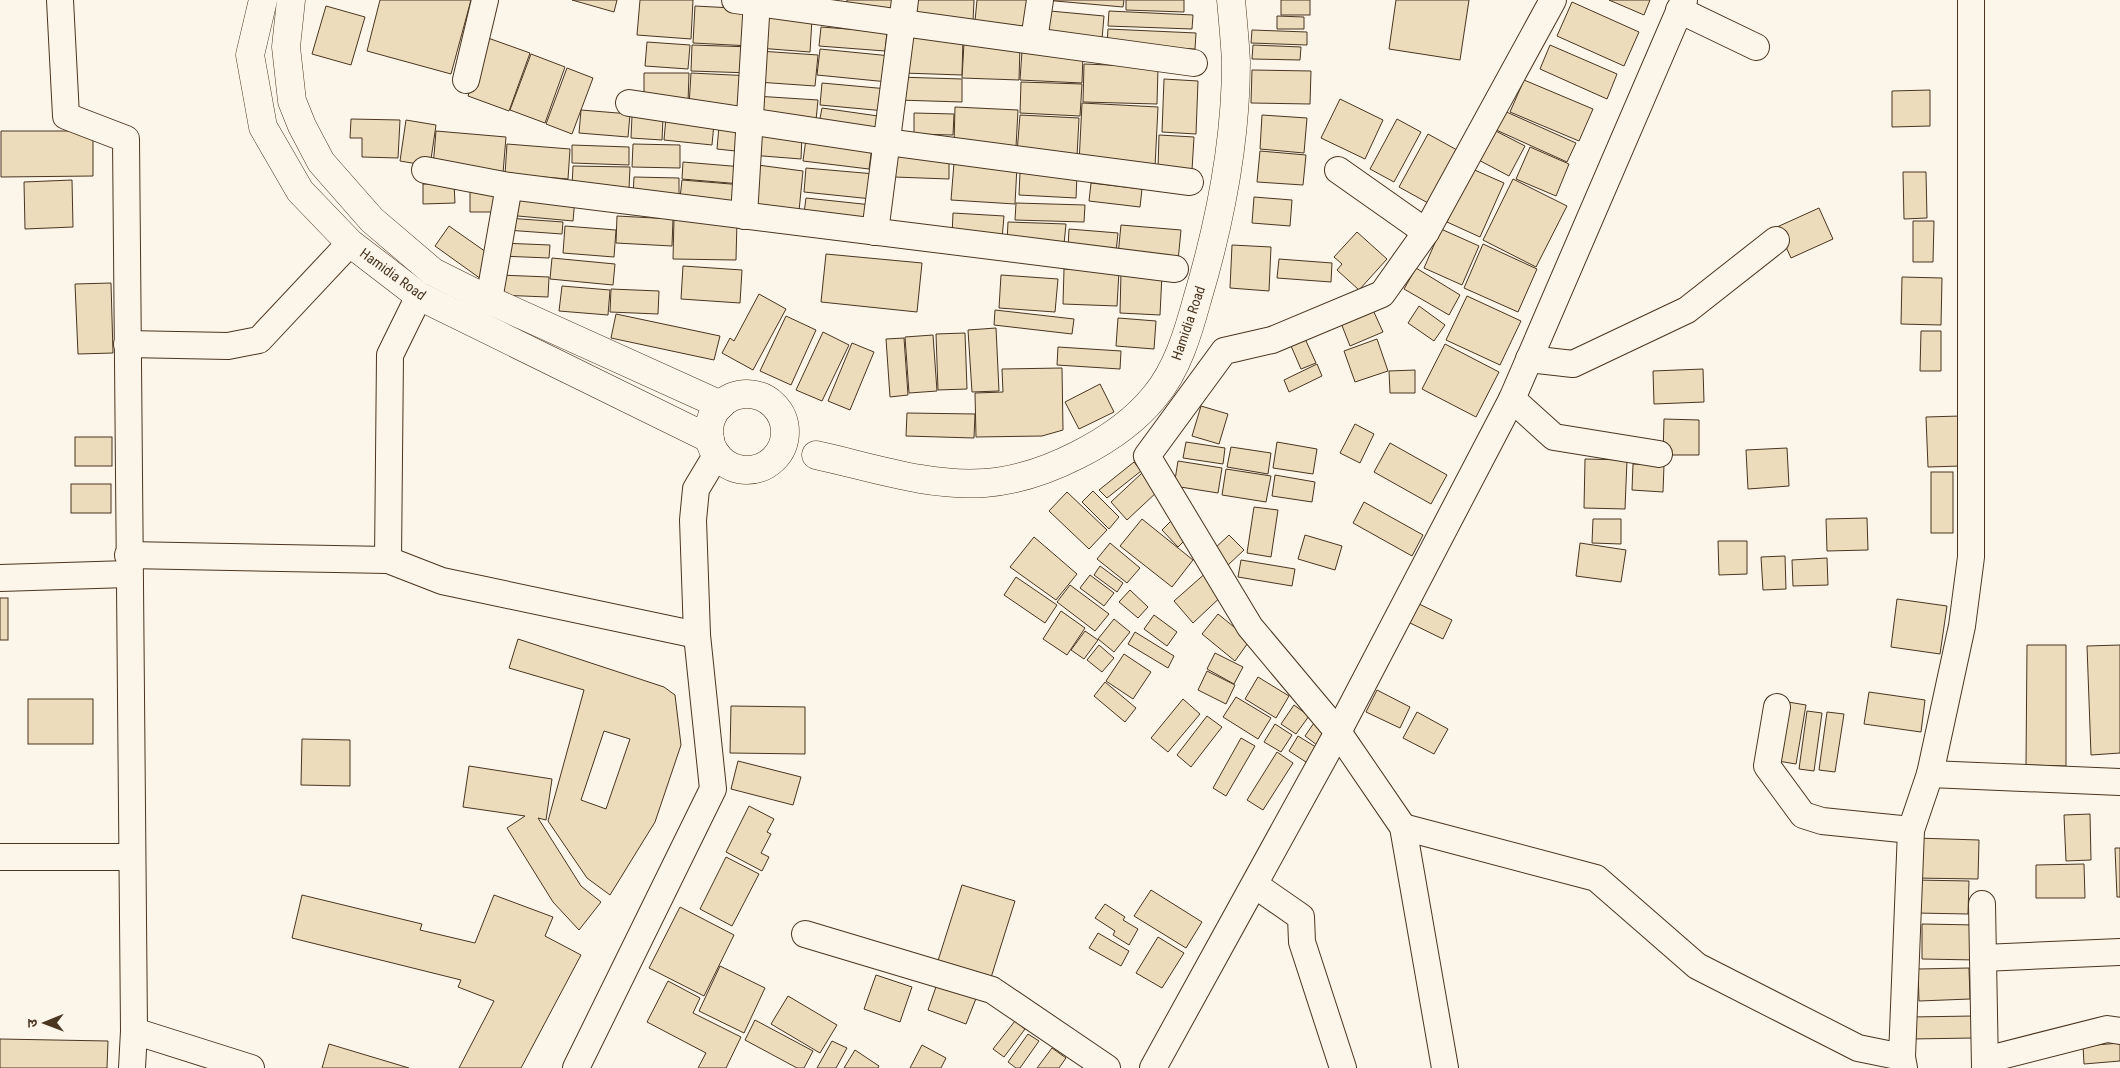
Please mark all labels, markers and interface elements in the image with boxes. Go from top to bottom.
street label: Hamidia Road [357,245,429,303]
street label: Hamidia Road [1168,284,1208,362]
north arrow [20,998,70,1048]
text: उ [24,1018,40,1027]

